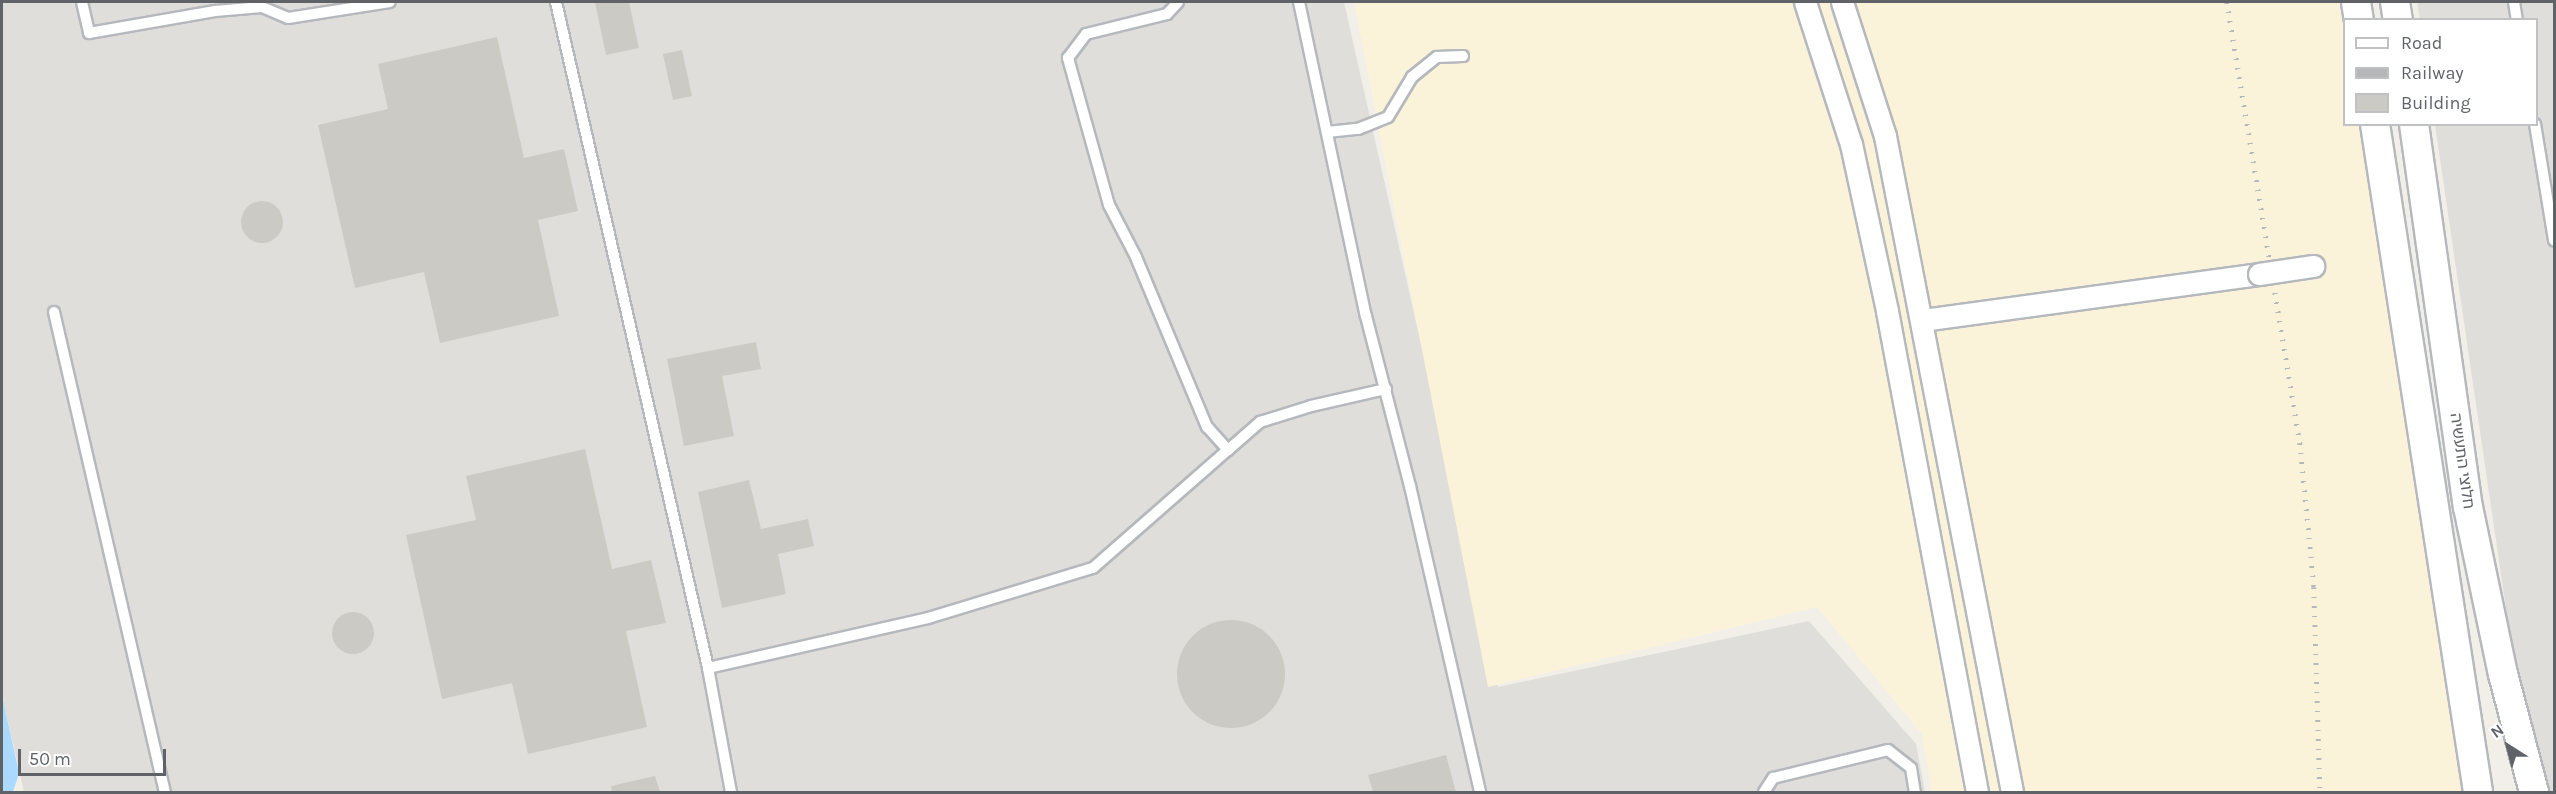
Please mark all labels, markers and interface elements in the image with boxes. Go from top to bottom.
legend [2343,18,2538,126]
text: Road [2401,32,2442,54]
text: Railway [2401,62,2464,84]
text: Building [2401,92,2471,114]
street label: חלוצי התעשיה [2446,412,2478,510]
north arrow [2478,716,2538,776]
text: N [2487,720,2507,742]
scale bar [21,737,170,775]
text: 50 m [29,748,71,770]

